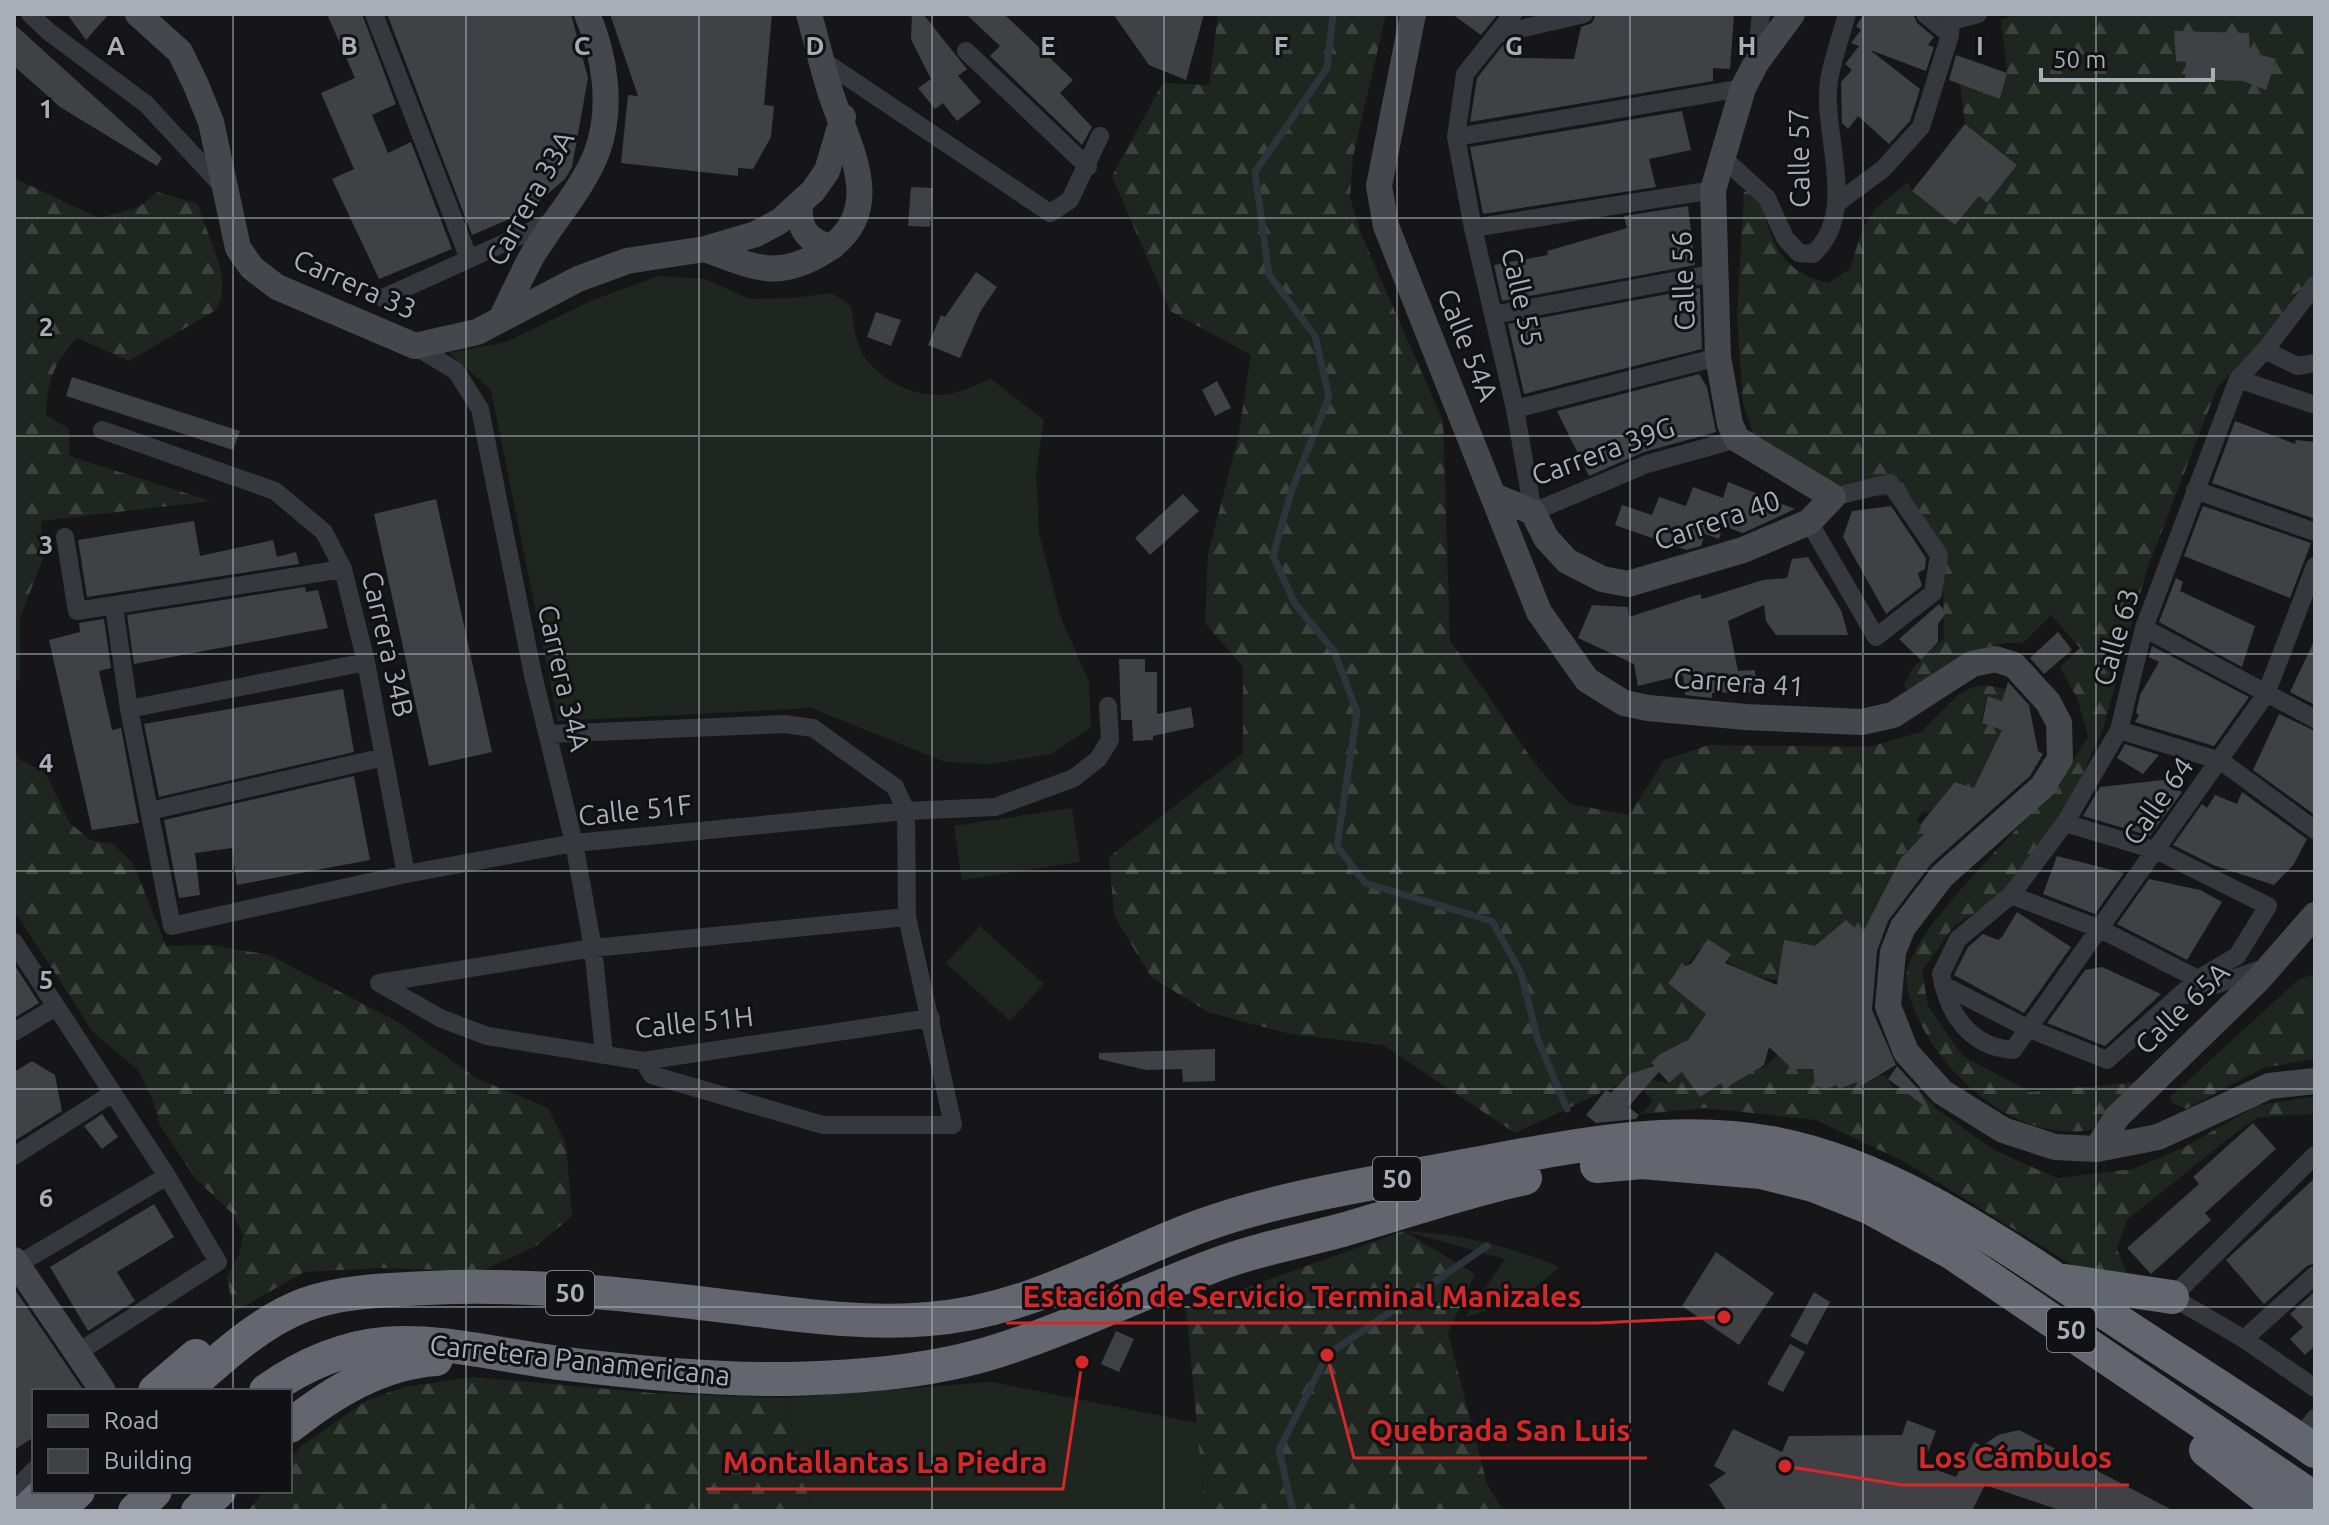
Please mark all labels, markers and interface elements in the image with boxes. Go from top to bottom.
text: A [107,31,126,60]
text: B [340,31,358,60]
text: C [574,31,591,60]
text: D [806,31,824,60]
text: E [1040,31,1056,60]
text: F [1274,31,1288,60]
text: G [1505,31,1523,60]
text: H [1738,31,1756,60]
text: I [1976,31,1984,60]
scale bar [2041,32,2213,82]
text: 50 m [2053,46,2106,73]
text: 1 [39,94,53,123]
street label: Calle 57 [1782,108,1815,208]
street label: Carrera 33A [480,125,579,271]
street label: Calle 56 [1665,231,1700,331]
street label: Carrera 33 [289,243,421,324]
street label: Calle 55 [1496,245,1549,349]
street label: Calle 54A [1432,284,1505,405]
text: 2 [39,312,53,341]
street label: Carrera 39G [1527,410,1679,491]
street label: Carrera 40 [1650,484,1784,556]
text: 3 [39,530,53,559]
street label: Carrera 34B [357,568,420,720]
street label: Calle 63 [2087,585,2144,689]
street label: Carrera 34A [533,602,596,754]
street label: Carrera 41 [1673,661,1806,702]
text: 4 [39,748,53,777]
street label: Calle 64 [2116,751,2199,850]
street label: Calle 51F [576,788,693,831]
street label: Calle 65A [2128,956,2235,1060]
text: 5 [39,965,53,994]
street label: Calle 51H [633,1000,755,1043]
road number: 50 [1373,1157,1421,1201]
text: 6 [39,1183,53,1212]
callout: Estación de Servicio Terminal Manizales [1006,1269,1597,1323]
road number: 50 [546,1271,594,1315]
text: Estación de Servicio Terminal Manizales [1023,1279,1581,1313]
road number: 50 [2047,1308,2095,1352]
street label: Carretera Panamericana [428,1328,732,1391]
legend [32,1389,292,1493]
callout: Quebrada San Luis [1354,1404,1647,1458]
text: Road [104,1407,159,1434]
text: Quebrada San Luis [1370,1413,1631,1447]
callout: Los Cámbulos [1902,1431,2129,1485]
callout: Montallantas La Piedra [706,1435,1063,1489]
text: Los Cámbulos [1918,1440,2112,1474]
text: Montallantas La Piedra [723,1445,1047,1479]
text: Building [104,1447,192,1474]

